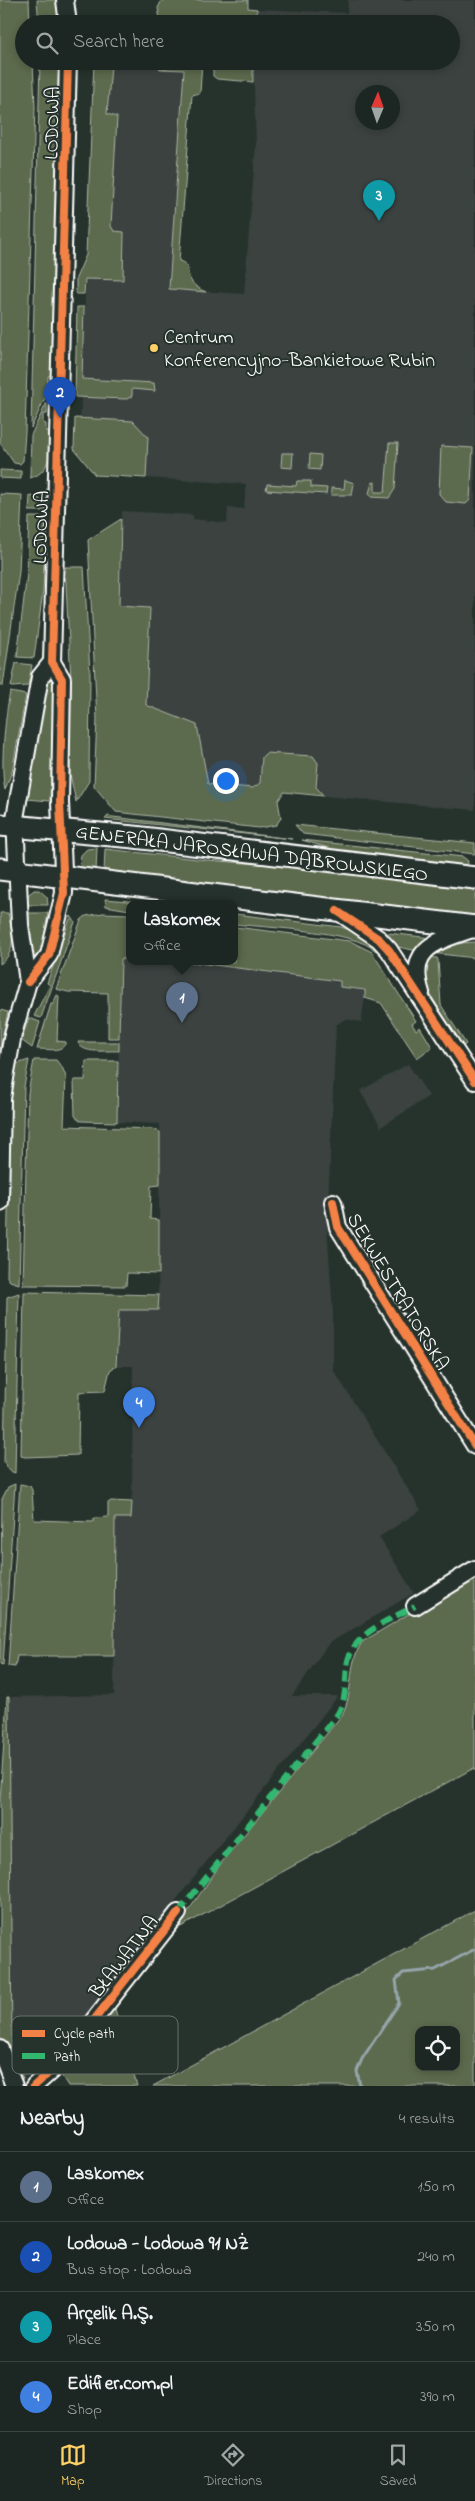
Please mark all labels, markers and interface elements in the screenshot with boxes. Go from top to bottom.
search box [15,15,460,70]
icon: search [33,29,61,57]
text: Search here [73,29,164,56]
north arrow [355,85,400,130]
street label: LODOWA [38,86,69,160]
pin: 3 [363,180,395,221]
place label: Centrum Konferencyjno-Bankietowe Rubin [164,324,435,376]
marker: Centrum Konferencyjno-Bankietowe Rubin [148,342,160,354]
pin: 2 [44,377,76,418]
street label: LODOWA [27,490,58,564]
your location [213,768,239,794]
street label: GENERAŁA JAROSŁAWA DĄBROWSKIEGO [74,818,430,891]
popup [126,900,238,965]
text: Laskomex [144,907,220,934]
text: Office [144,934,181,958]
pin: 1 [166,982,198,1023]
street label: SEKWESTRATORSKA [338,1208,455,1377]
pin: 4 [123,1387,155,1428]
street label: BŁAWATNA [83,1910,167,2006]
legend [12,2016,178,2074]
text: Cycle path [54,2024,115,2046]
map controls [415,2026,460,2071]
button: locate [415,2026,460,2071]
text: Path [54,2047,80,2068]
text: Nearby [20,2104,84,2134]
text: 4 results [399,2107,455,2131]
text: Laskomex [67,2161,144,2188]
text: 1 [33,2175,39,2199]
text: 150 m [417,2175,455,2199]
text: Office [67,2188,104,2212]
text: Lodowa - Lodowa 91 NŻ [67,2231,249,2258]
text: 2 [32,2245,40,2269]
text: 240 m [417,2245,455,2269]
text: Bus stop · Lodowa [67,2258,192,2282]
text: Arçelik A.Ş. [67,2301,153,2328]
text: 3 [33,2315,39,2339]
text: 350 m [416,2315,455,2339]
text: Place [67,2328,101,2352]
text: Edifier.com.pl [67,2371,173,2398]
text: 4 [33,2385,39,2409]
text: 390 m [420,2385,455,2409]
text: Shop [67,2398,102,2422]
tab: Map [59,2441,87,2492]
tab: Directions [204,2441,262,2492]
tab: Saved [380,2441,416,2492]

